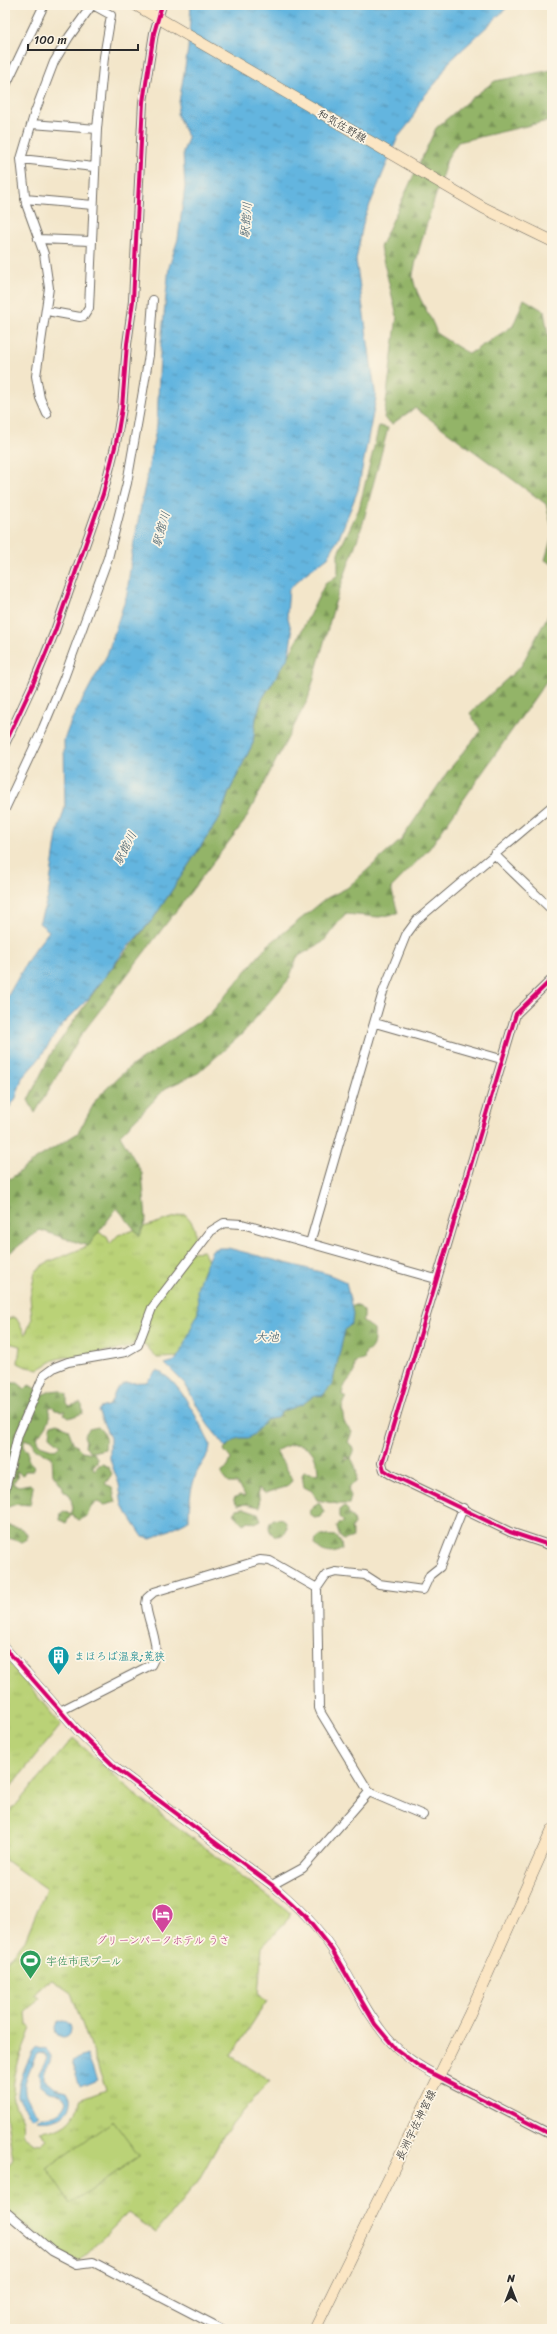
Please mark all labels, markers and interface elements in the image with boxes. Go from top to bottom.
scale bar [28,26,138,52]
text: 100 m [34,29,67,51]
street label: 和気佐野線 [313,104,371,148]
water label: 駅館川 [233,201,259,239]
water label: 駅館川 [145,509,177,549]
water label: 駅館川 [107,827,143,869]
water label: 大池 [255,1326,280,1348]
building icon: まほろば温泉;菟狭 [45,1643,71,1676]
place label: まほろば温泉;菟狭 [74,1647,165,1666]
hotel icon: グリーンパークホテル うさ [150,1901,176,1934]
place label: グリーンパークホテル うさ [96,1931,230,1950]
sports icon: 宇佐市民プール [18,1948,44,1981]
place label: 宇佐市民プール [46,1952,122,1971]
street label: 長洲宇佐神宮線 [391,2086,441,2164]
north arrow [491,2268,531,2308]
text: N [506,2269,515,2288]

